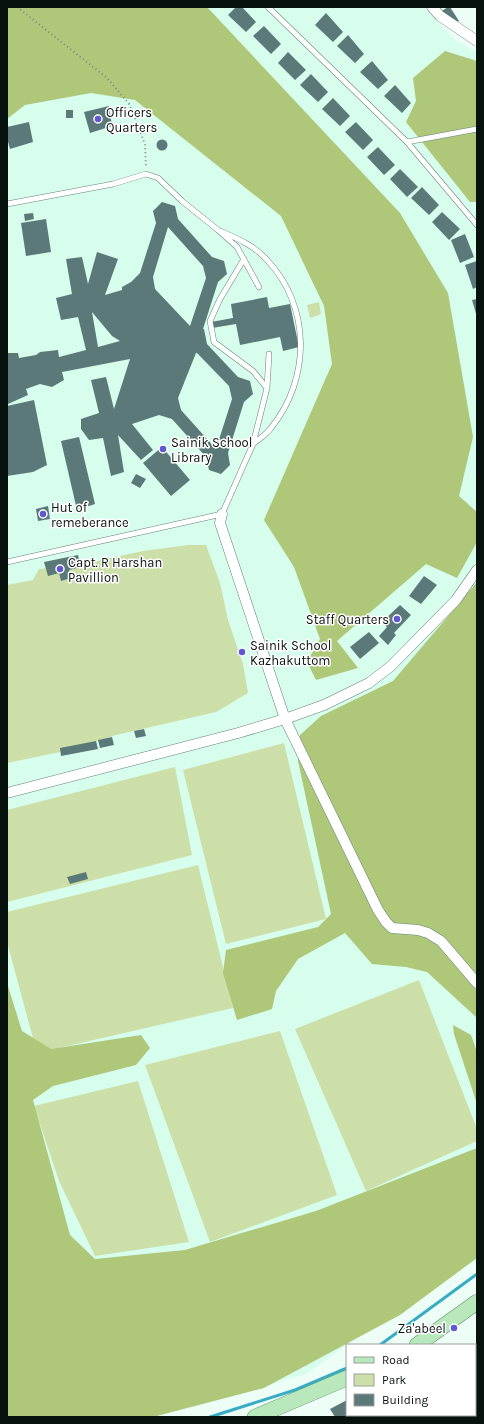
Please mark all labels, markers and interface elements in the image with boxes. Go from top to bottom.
place label: Officers Quarters [106,105,157,135]
marker: Officers Quarters [93,114,103,124]
place label: Sainik School Library [171,435,252,465]
marker: Sainik School Library [158,444,168,454]
place label: Hut of remeberance [51,500,129,530]
marker: Hut of remeberance [38,509,48,519]
place label: Capt. R Harshan Pavillion [68,555,162,585]
marker: Capt. R Harshan Pavillion [55,564,65,574]
place label: Staff Quarters [306,612,389,627]
marker: Staff Quarters [392,614,402,624]
place label: Sainik School Kazhakuttom [250,638,331,668]
marker: Sainik School Kazhakuttom [237,647,247,657]
place label: Za'abeel [398,1321,446,1336]
marker: Za'abeel [449,1323,459,1333]
legend [346,1344,476,1416]
text: Road [382,1353,410,1367]
text: Park [382,1373,407,1387]
text: Building [382,1393,429,1407]

